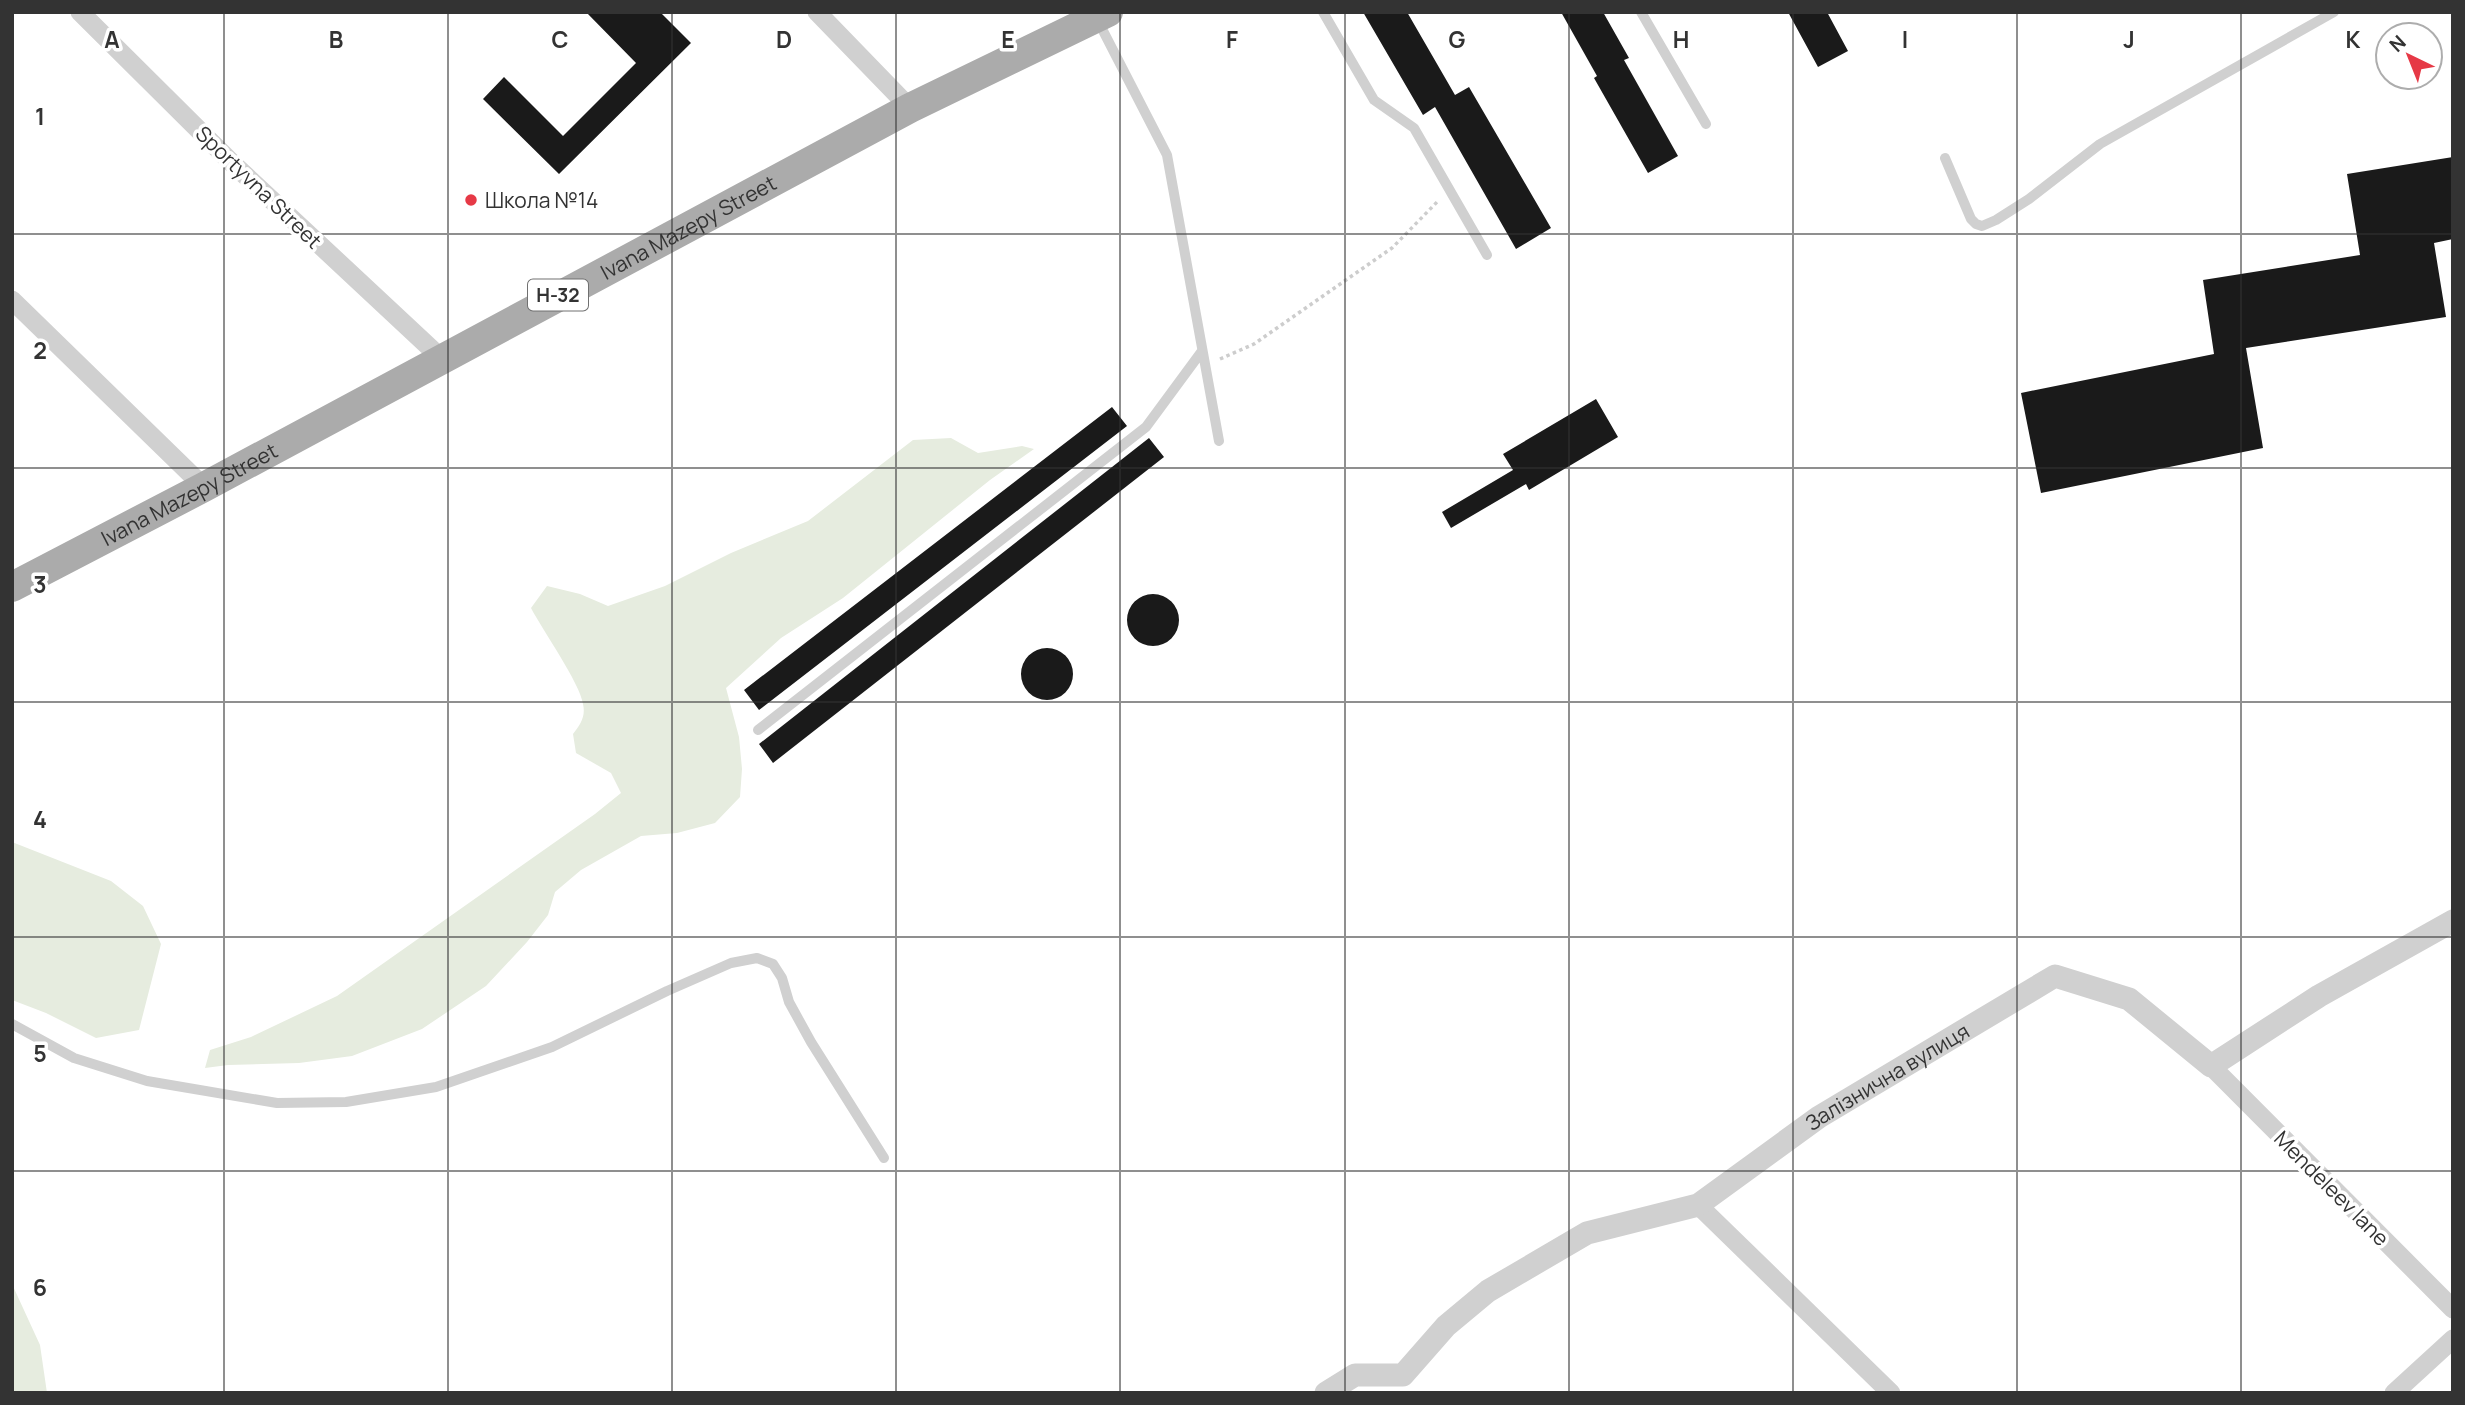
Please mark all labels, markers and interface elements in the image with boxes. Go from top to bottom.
north arrow [2374,21,2444,91]
text: A [104,23,120,55]
text: B [329,23,343,55]
text: C [552,23,569,55]
text: D [776,23,792,55]
text: E [1001,23,1015,55]
text: F [1226,23,1238,55]
text: G [1449,23,1466,55]
text: H [1673,23,1689,55]
text: I [1902,23,1908,55]
text: J [2123,23,2135,55]
text: K [2346,23,2361,55]
text: N [2384,29,2411,58]
text: 1 [35,100,45,132]
street label: Sportyvna Street [190,120,328,254]
street label: Ivana Mazepy Street [595,168,781,286]
place label: Школа №14 [485,186,598,214]
marker: Школа №14 [463,192,479,208]
road number: Н-32 [528,280,588,310]
text: 2 [33,334,47,366]
street label: Ivana Mazepy Street [96,436,282,552]
text: 3 [33,568,47,600]
text: 4 [33,803,47,835]
street label: Залізнична вулиця [1799,1017,1974,1137]
text: 5 [33,1037,47,1069]
street label: Mendeleev lane [2268,1124,2396,1252]
text: 6 [33,1271,47,1303]

